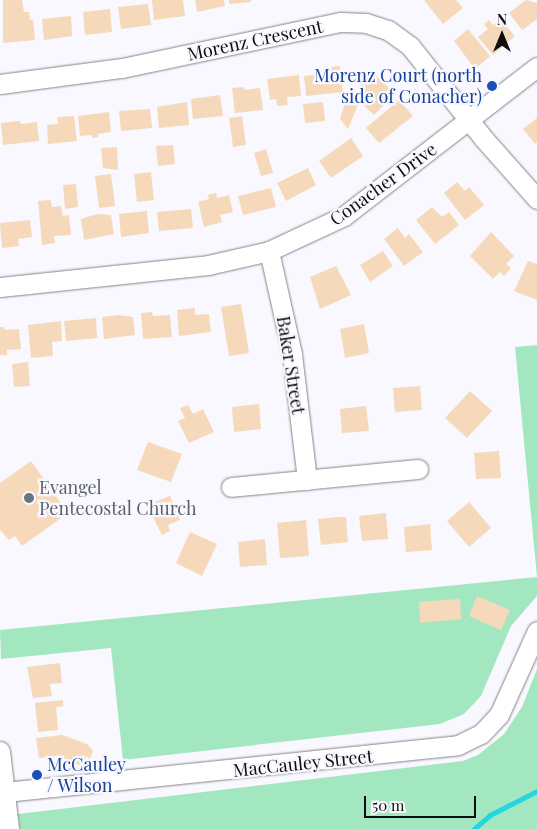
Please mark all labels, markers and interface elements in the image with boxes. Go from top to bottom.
north arrow [477,10,527,60]
text: N [497,10,507,29]
street label: Morenz Crescent [185,15,325,65]
place label: Morenz Court (north side of Conacher) [314,65,482,108]
marker: Morenz Court (north side of Conacher) [486,80,498,92]
street label: Conacher Drive [325,138,441,230]
street label: Baker Street [273,314,309,416]
place label: Evangel Pentecostal Church [39,477,197,520]
marker: Evangel Pentecostal Church [23,492,35,504]
street label: MacCauley Street [232,745,374,781]
place label: McCauley / Wilson [47,754,126,796]
marker: McCauley / Wilson [31,769,43,781]
scale bar [367,786,480,818]
text: 50 m [372,795,404,815]

